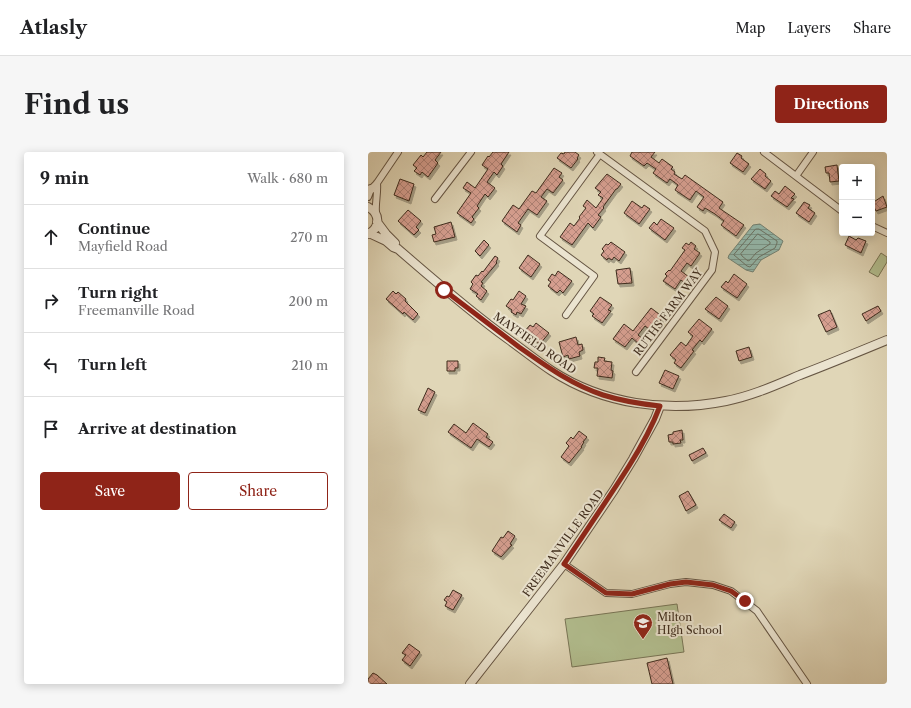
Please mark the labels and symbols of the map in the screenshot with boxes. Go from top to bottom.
street label: RUTHS FARM WAY [630,265,706,359]
route start [435,281,453,299]
street label: MAYFIELD ROAD [491,309,579,377]
street label: FREEMANVILLE ROAD [519,486,607,599]
route end [736,592,754,610]
place label: Milton HIgh School [657,610,723,637]
school or university icon: Milton HIgh School [632,612,654,640]

